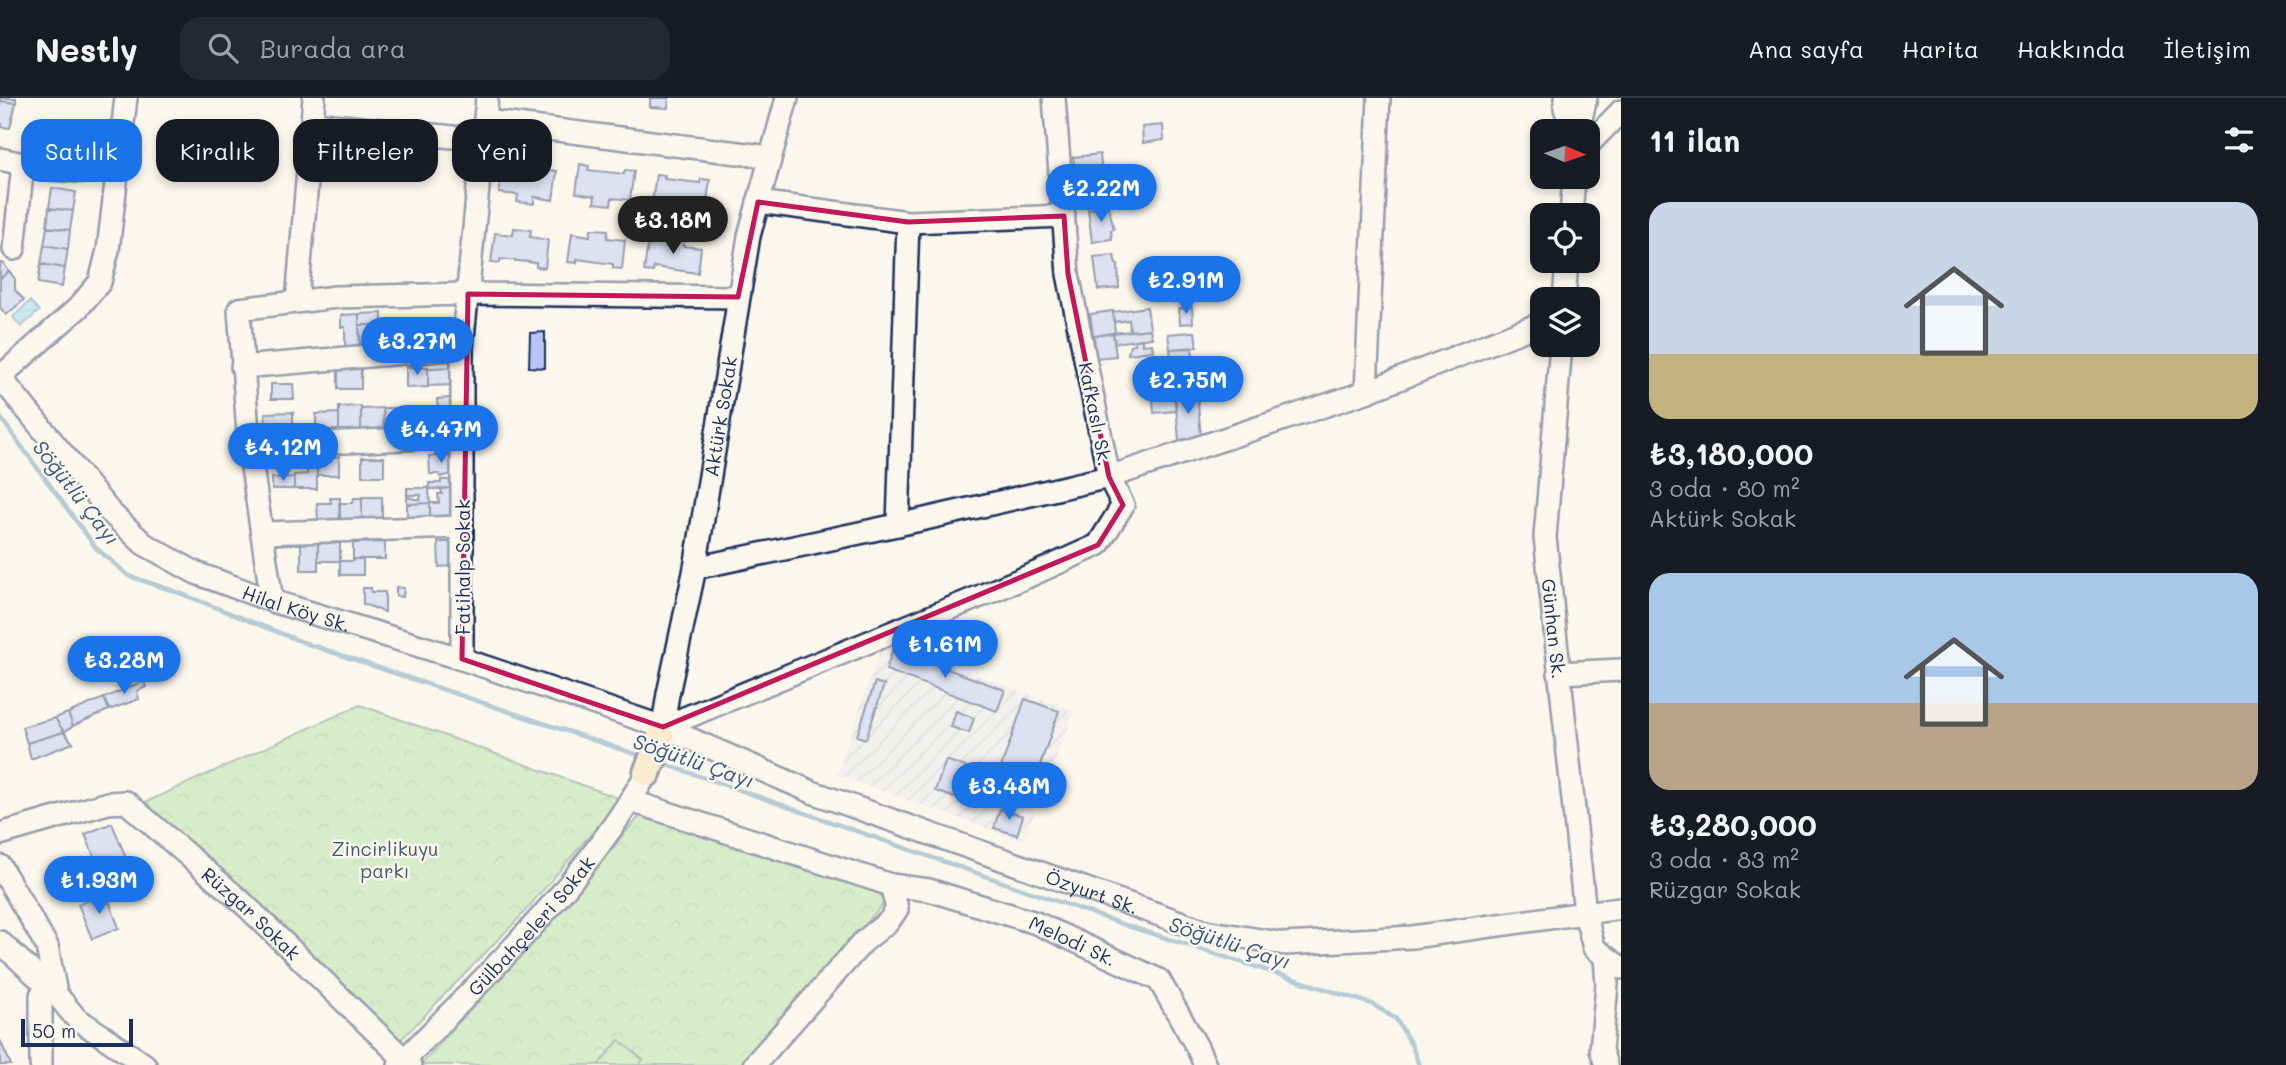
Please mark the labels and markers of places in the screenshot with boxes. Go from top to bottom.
pin: ₺2.22M [1044,164,1158,224]
pin: ₺3.18M [616,197,730,256]
pin: ₺2.91M [1129,256,1243,316]
pin: ₺3.27M [360,317,474,377]
pin: ₺2.75M [1131,356,1245,416]
pin: ₺4.47M [384,406,498,465]
pin: ₺4.12M [226,424,340,483]
pin: ₺1.61M [888,620,1002,680]
pin: ₺3.28M [67,636,181,696]
pin: ₺3.48M [952,762,1066,822]
pin: ₺1.93M [42,856,156,916]

